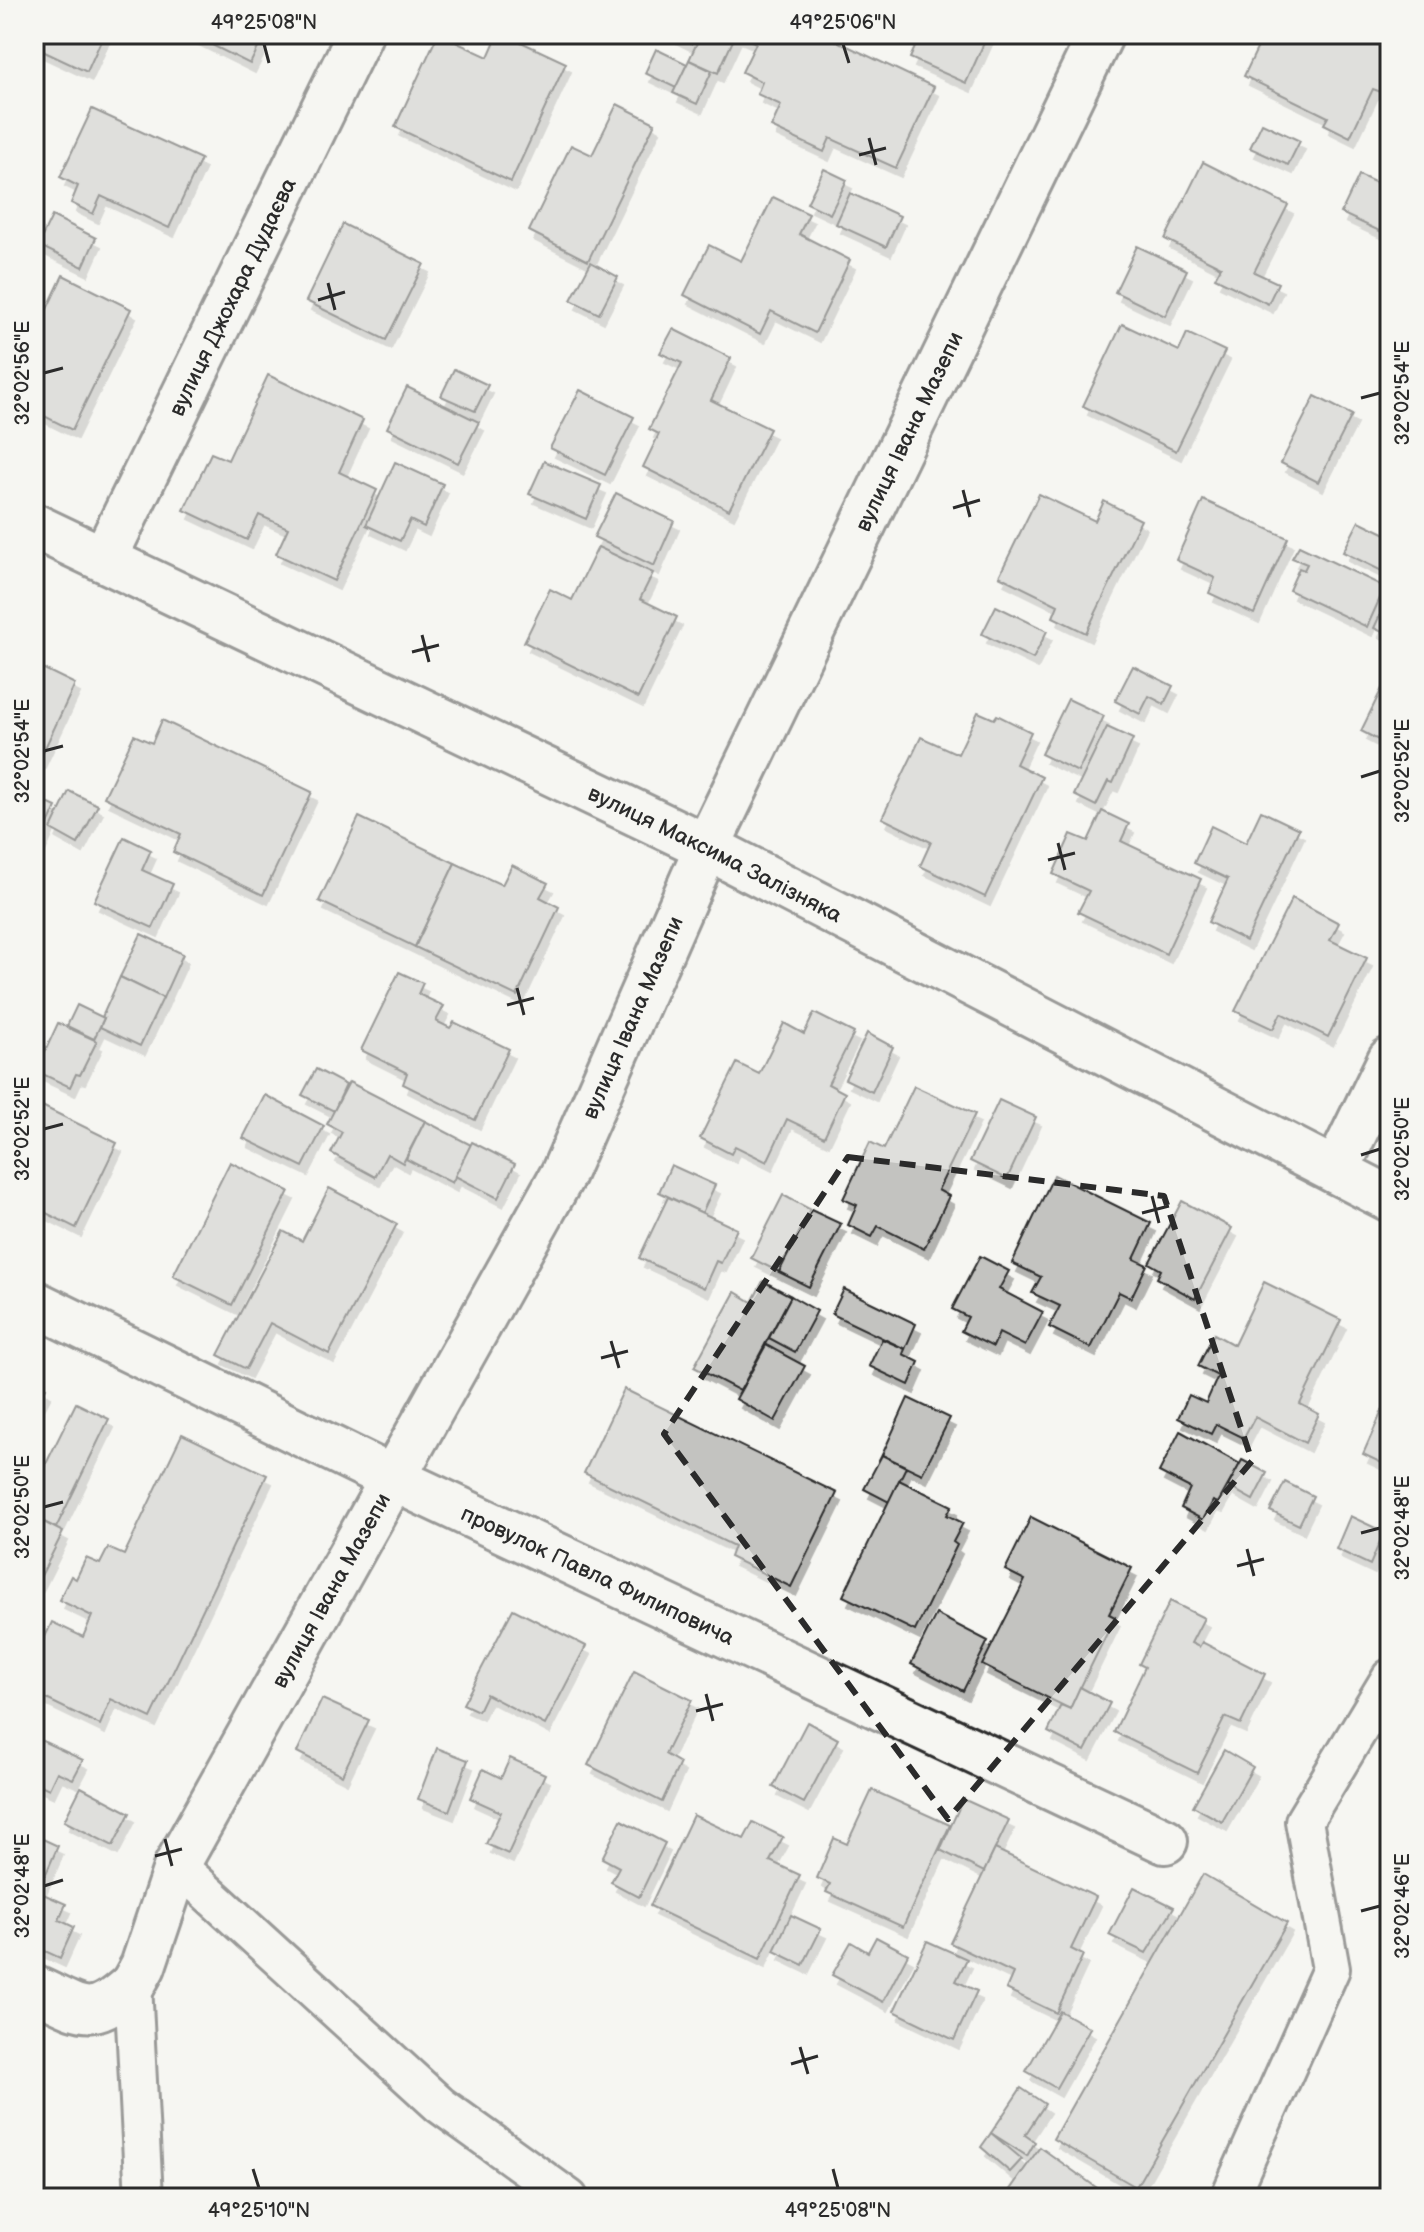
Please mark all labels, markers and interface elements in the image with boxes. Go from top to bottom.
text: 49°25'08"N [211,11,317,35]
text: 49°25'06"N [789,11,897,35]
street label: вулиця Джохара Дудаєва [164,174,303,421]
text: 32°02'56"E [11,320,35,426]
street label: вулиця Івана Мазепи [850,327,970,536]
text: 32°02'54"E [1391,340,1415,446]
text: 32°02'54"E [11,698,35,804]
text: 32°02'52"E [1391,719,1415,823]
street label: вулиця Максима Залізняка [583,780,846,929]
street label: вулиця Івана Мазепи [577,912,690,1123]
text: 32°02'52"E [11,1077,35,1181]
text: 32°02'50"E [1391,1097,1415,1201]
text: 32°02'50"E [11,1455,35,1559]
text: 32°02'48"E [1391,1475,1415,1581]
street label: вулиця Івана Мазепи [267,1489,397,1693]
street label: провулок Павла Филиповича [456,1500,738,1652]
text: 32°02'48"E [11,1833,35,1939]
text: 32°02'46"E [1391,1853,1415,1959]
text: 49°25'10"N [208,2199,310,2223]
text: 49°25'08"N [785,2199,891,2223]

